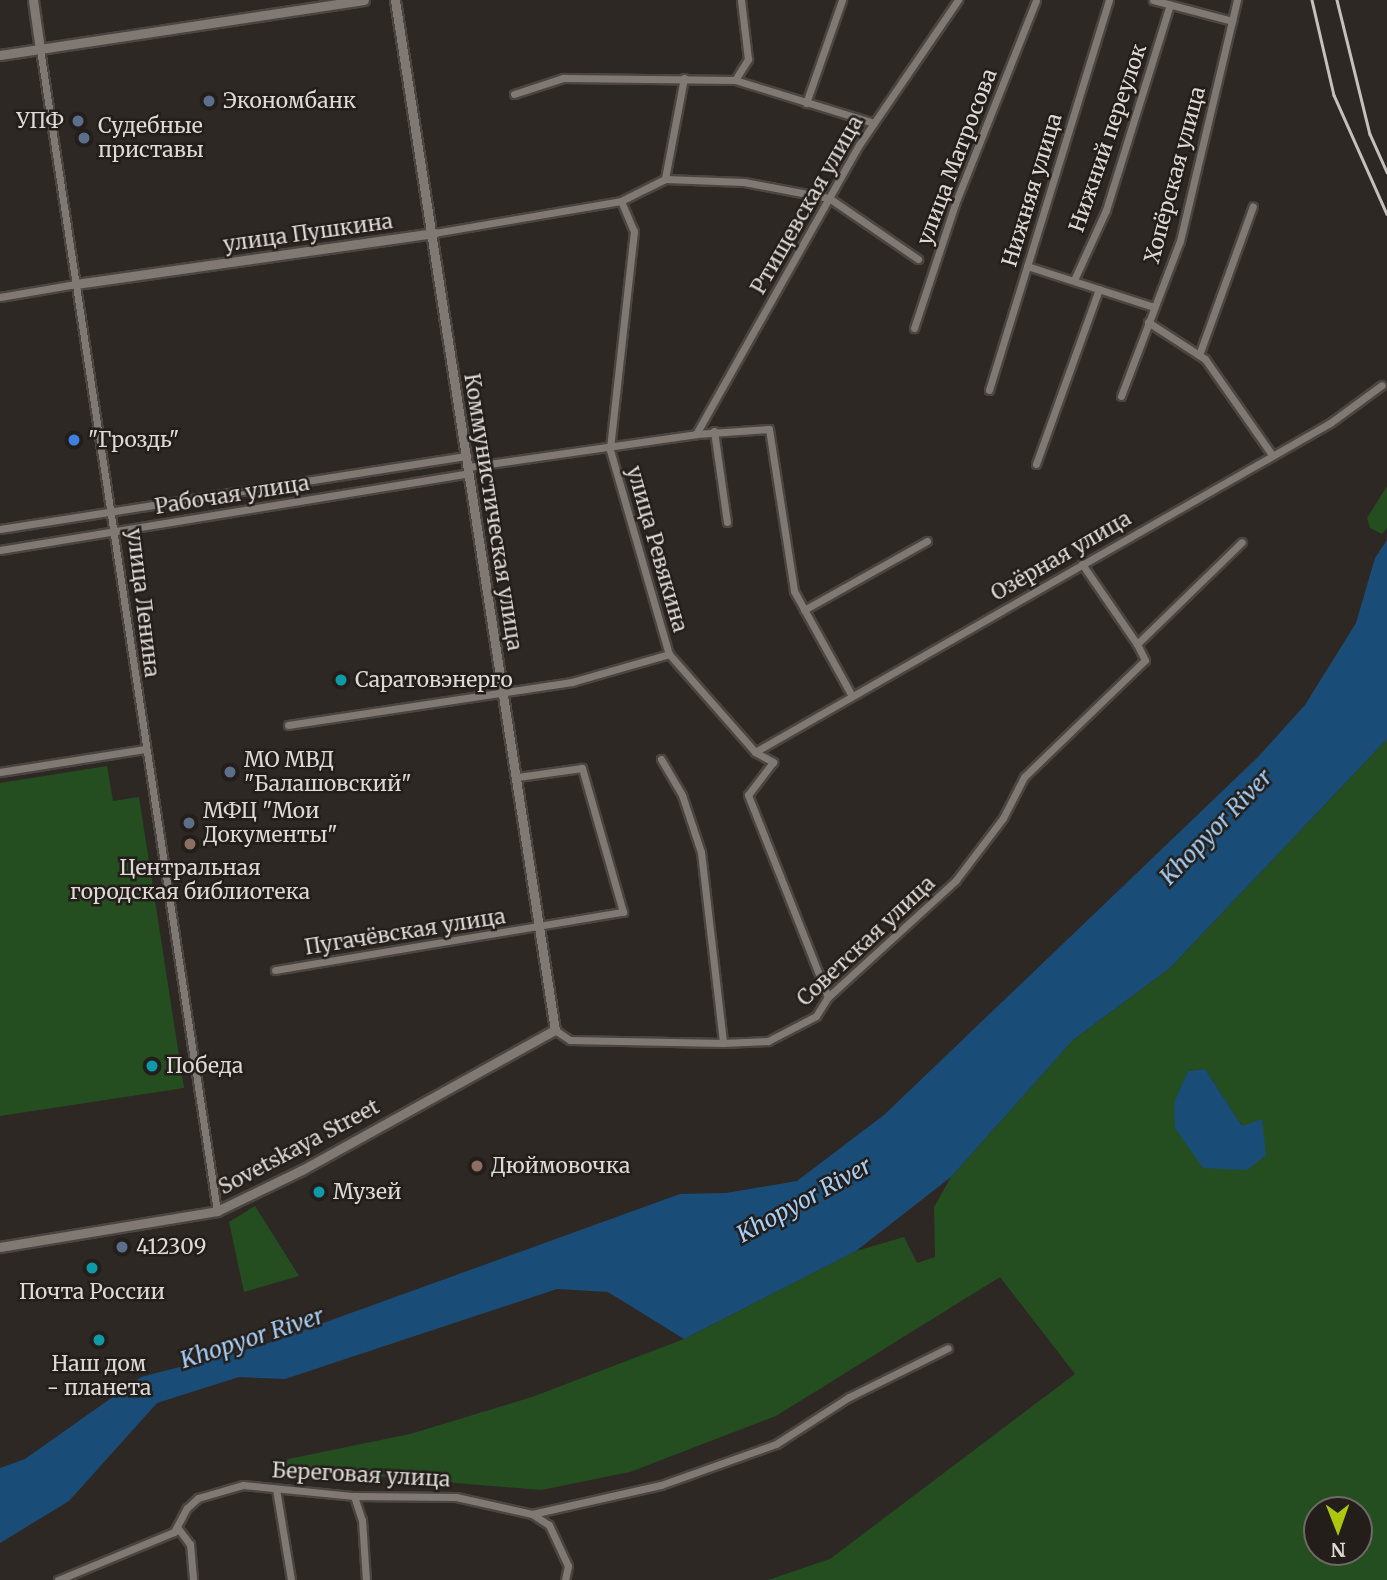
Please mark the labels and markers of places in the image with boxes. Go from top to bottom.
place label: Экономбанк [223,88,356,114]
marker: Экономбанк [201,93,217,109]
place label: УПФ [16,108,64,134]
marker: УПФ [70,113,86,129]
place label: Судебные приставы [98,113,204,163]
marker: Судебные приставы [76,130,92,146]
place label: "Гроздь" [88,427,179,453]
marker: "Гроздь" [66,432,82,448]
place label: Саратовэнерго [355,667,513,693]
marker: Саратовэнерго [333,672,349,688]
place label: МО МВД "Балашовский" [244,747,412,797]
marker: МО МВД "Балашовский" [222,764,238,780]
place label: МФЦ "Мои Документы" [203,798,338,848]
marker: МФЦ "Мои Документы" [181,815,197,831]
marker: Центральная городская библиотека [182,836,198,852]
place label: Центральная городская библиотека [70,855,310,905]
place label: Победа [166,1053,243,1079]
marker: Победа [144,1058,160,1074]
place label: Дюймовочка [491,1153,630,1179]
marker: Дюймовочка [469,1158,485,1174]
place label: Музей [333,1179,401,1205]
marker: Музей [311,1184,327,1200]
place label: 412309 [136,1234,206,1260]
marker: 412309 [114,1239,130,1255]
marker: Почта России [84,1260,100,1276]
place label: Почта России [19,1279,165,1305]
marker: Наш дом - планета [91,1332,107,1348]
place label: Наш дом - планета [47,1351,151,1401]

